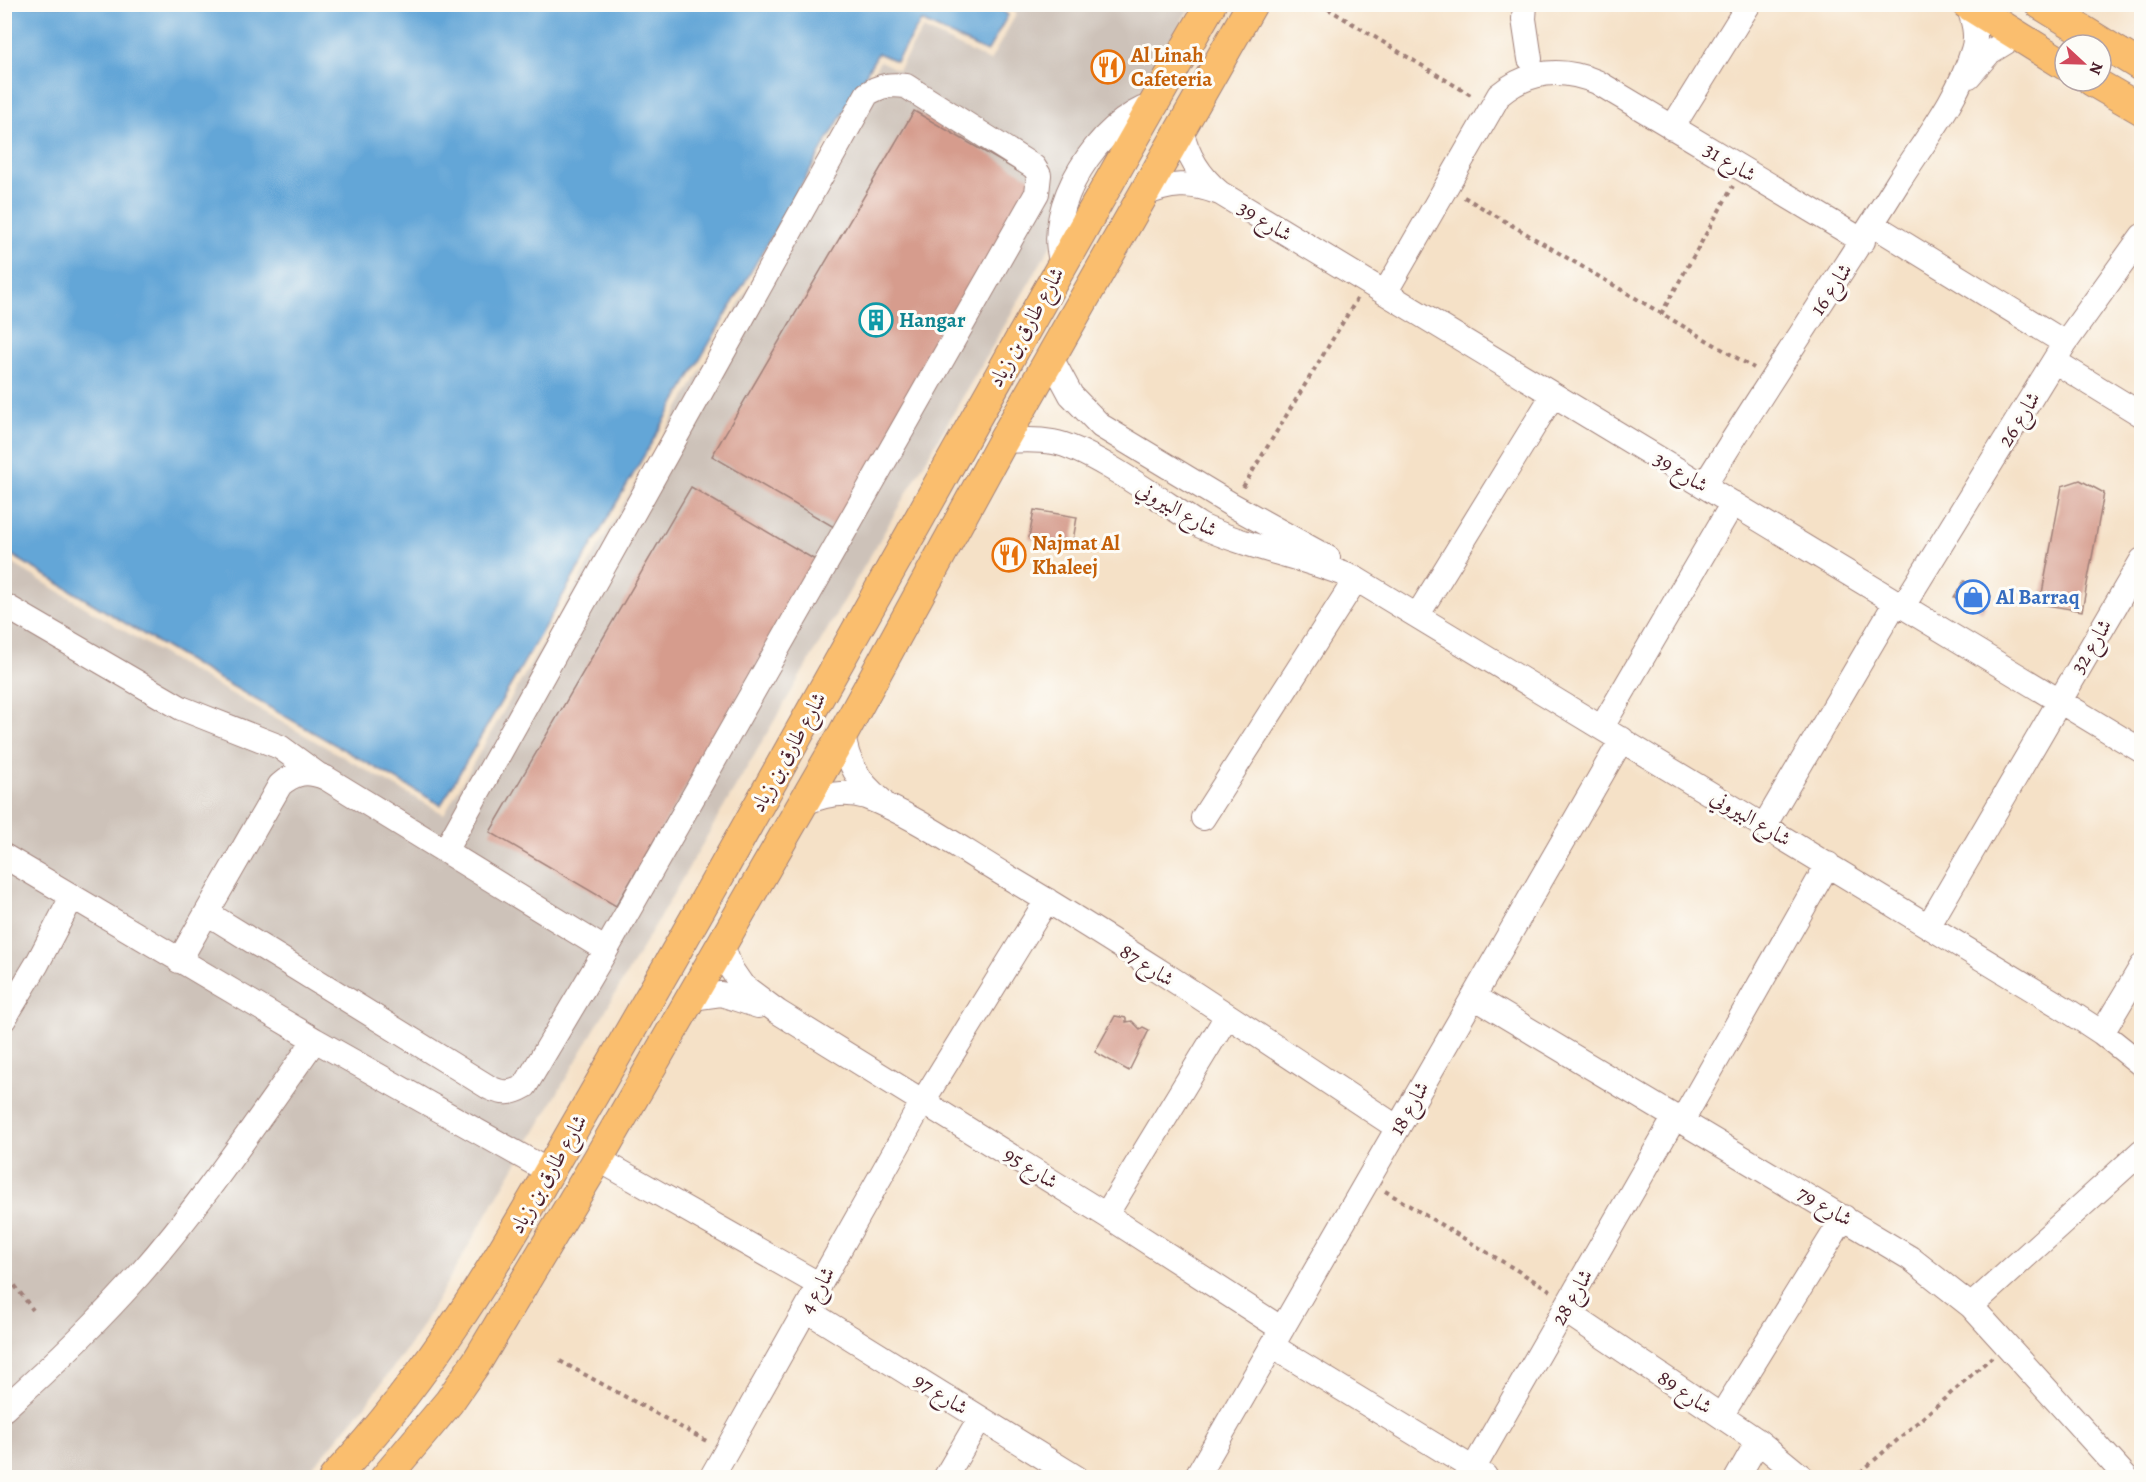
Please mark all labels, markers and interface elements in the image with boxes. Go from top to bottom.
north arrow [2053,33,2113,93]
place label: Al Linah Cafeteria [1130,41,1213,93]
restaurant icon: Al Linah Cafeteria [1090,49,1126,85]
text: N [2083,59,2108,78]
street label: شارع 31 [1696,135,1761,192]
street label: شارع 39 [1230,194,1297,252]
street label: شارع 16 [1803,257,1862,323]
street label: شارع طارق بن زياد [981,262,1074,394]
building icon: Hangar [858,302,894,338]
place label: Hangar [899,306,966,334]
street label: شارع 26 [1991,386,2050,454]
street label: شارع 39 [1646,445,1713,503]
street label: شارع البيروني [1129,475,1223,547]
place label: Najmat Al Khaleej [1032,529,1120,581]
restaurant icon: Najmat Al Khaleej [991,537,1027,573]
shop icon: Al Barraq [1955,579,1991,615]
place label: Al Barraq [1995,583,2080,611]
street label: شارع 32 [2064,613,2122,681]
street label: شارع طارق بن زياد [743,687,836,819]
street label: شارع البيروني [1703,783,1796,856]
street label: شارع 87 [1112,937,1180,996]
street label: شارع 18 [1382,1076,1439,1142]
street label: شارع طارق بن زياد [503,1109,597,1241]
street label: شارع 95 [996,1140,1064,1199]
street label: شارع 79 [1790,1179,1858,1236]
street label: شارع 4 [793,1261,845,1321]
street label: شارع 28 [1545,1264,1603,1332]
street label: شارع 89 [1650,1364,1718,1424]
street label: شارع 97 [906,1366,973,1425]

